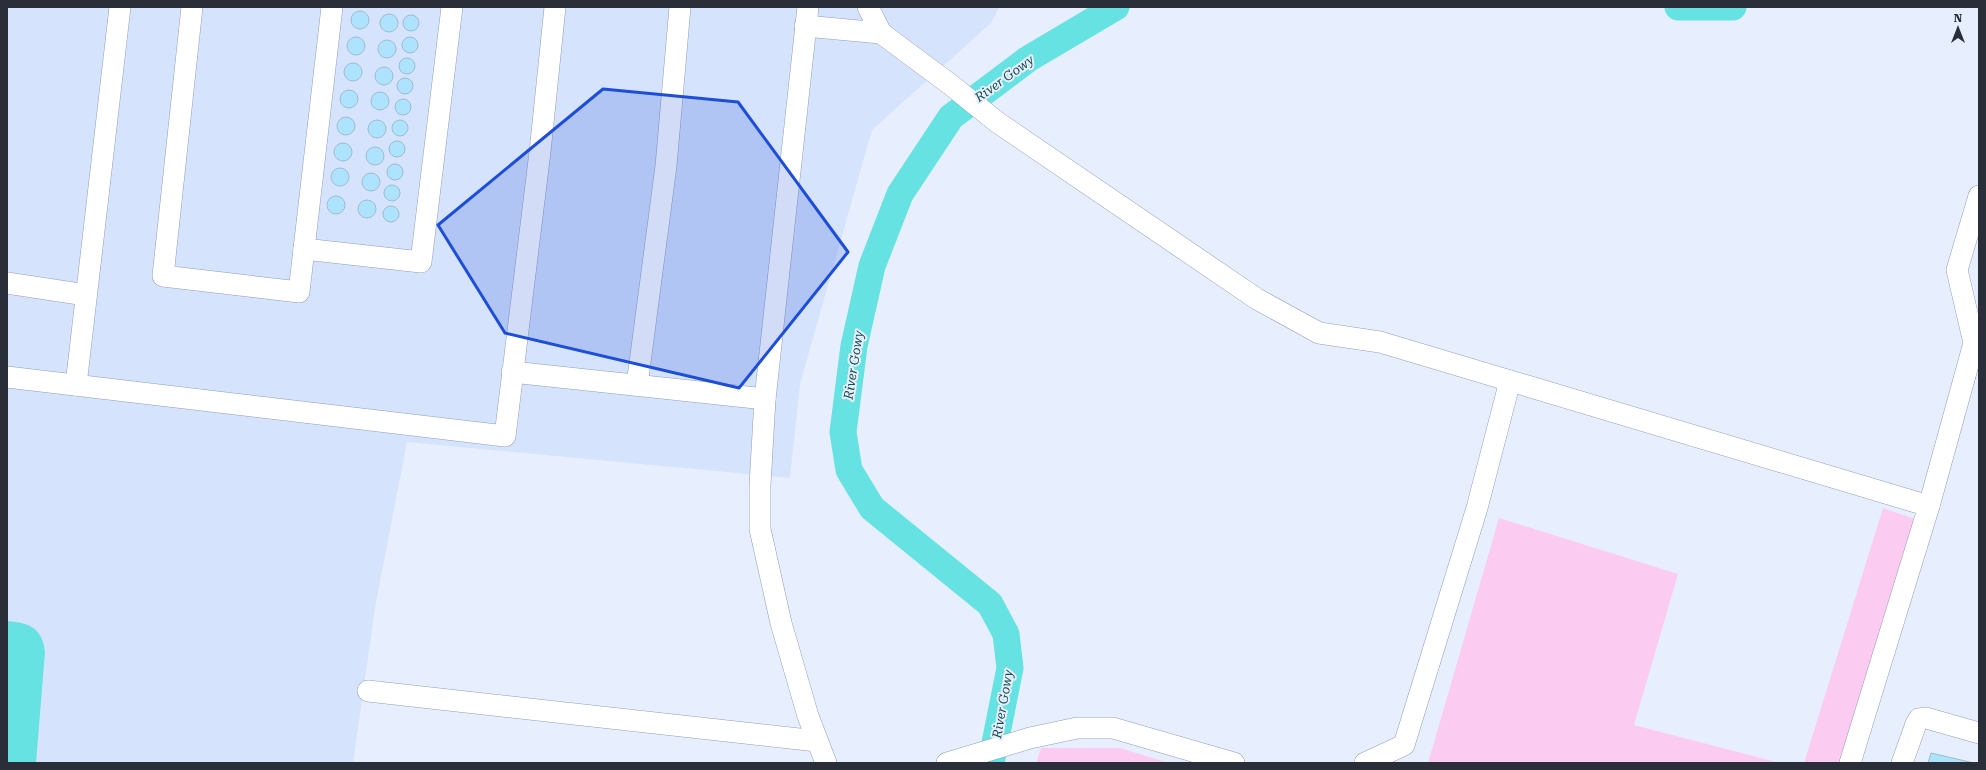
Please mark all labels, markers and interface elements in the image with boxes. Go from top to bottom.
north arrow [1938,8,1978,48]
text: N [1954,12,1963,25]
water label: River Gowy [971,52,1037,105]
water label: River Gowy [841,329,866,401]
water label: River Gowy [989,668,1016,741]

